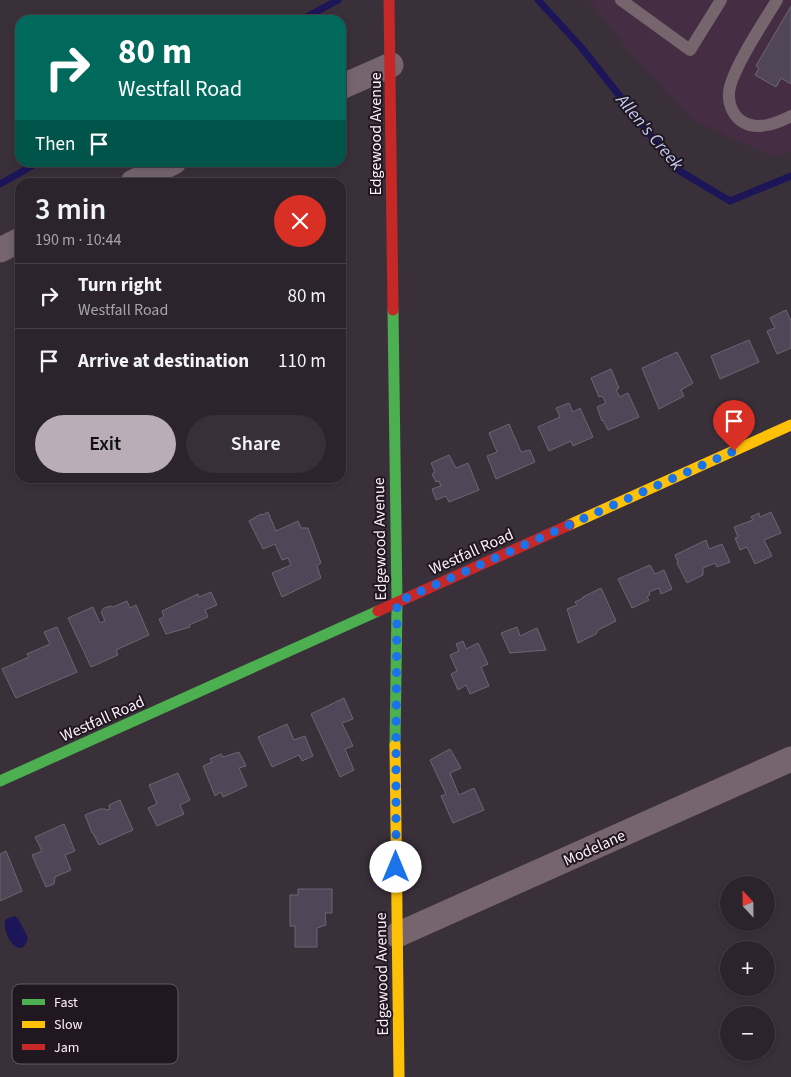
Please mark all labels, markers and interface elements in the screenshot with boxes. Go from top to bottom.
text: 80 m [118,27,192,77]
icon: right [35,35,100,100]
street label: Edgewood Avenue [365,72,387,196]
text: Westfall Road [118,73,242,105]
water label: Allen's Creek [610,88,689,176]
icon: arrive [85,130,113,158]
text: Then [35,131,75,158]
text: 3 min [35,188,106,231]
button: close [274,195,326,247]
text: 190 m · 10:44 [35,229,122,251]
text: Turn right [78,272,162,299]
icon: right [35,282,63,310]
text: 80 m [288,283,326,310]
text: Westfall Road [78,299,168,321]
icon: arrive [35,347,63,375]
text: Arrive at destination [78,348,249,375]
text: 110 m [278,348,326,375]
pin [713,400,755,451]
icon: arrive [720,407,748,435]
button: Exit [35,415,176,473]
button: Share [186,415,326,473]
street label: Edgewood Avenue [368,477,392,601]
street label: Westfall Road [426,523,517,580]
street label: Westfall Road [57,690,148,747]
street label: Modelane [560,824,629,871]
position arrow [369,840,421,892]
north arrow [720,876,775,931]
map controls [720,876,775,1061]
street label: Edgewood Avenue [370,912,394,1036]
button: + [720,941,775,996]
legend [12,984,178,1064]
text: Fast [54,993,78,1013]
button: − [720,1006,775,1061]
text: Slow [54,1015,83,1035]
text: Jam [54,1038,79,1058]

